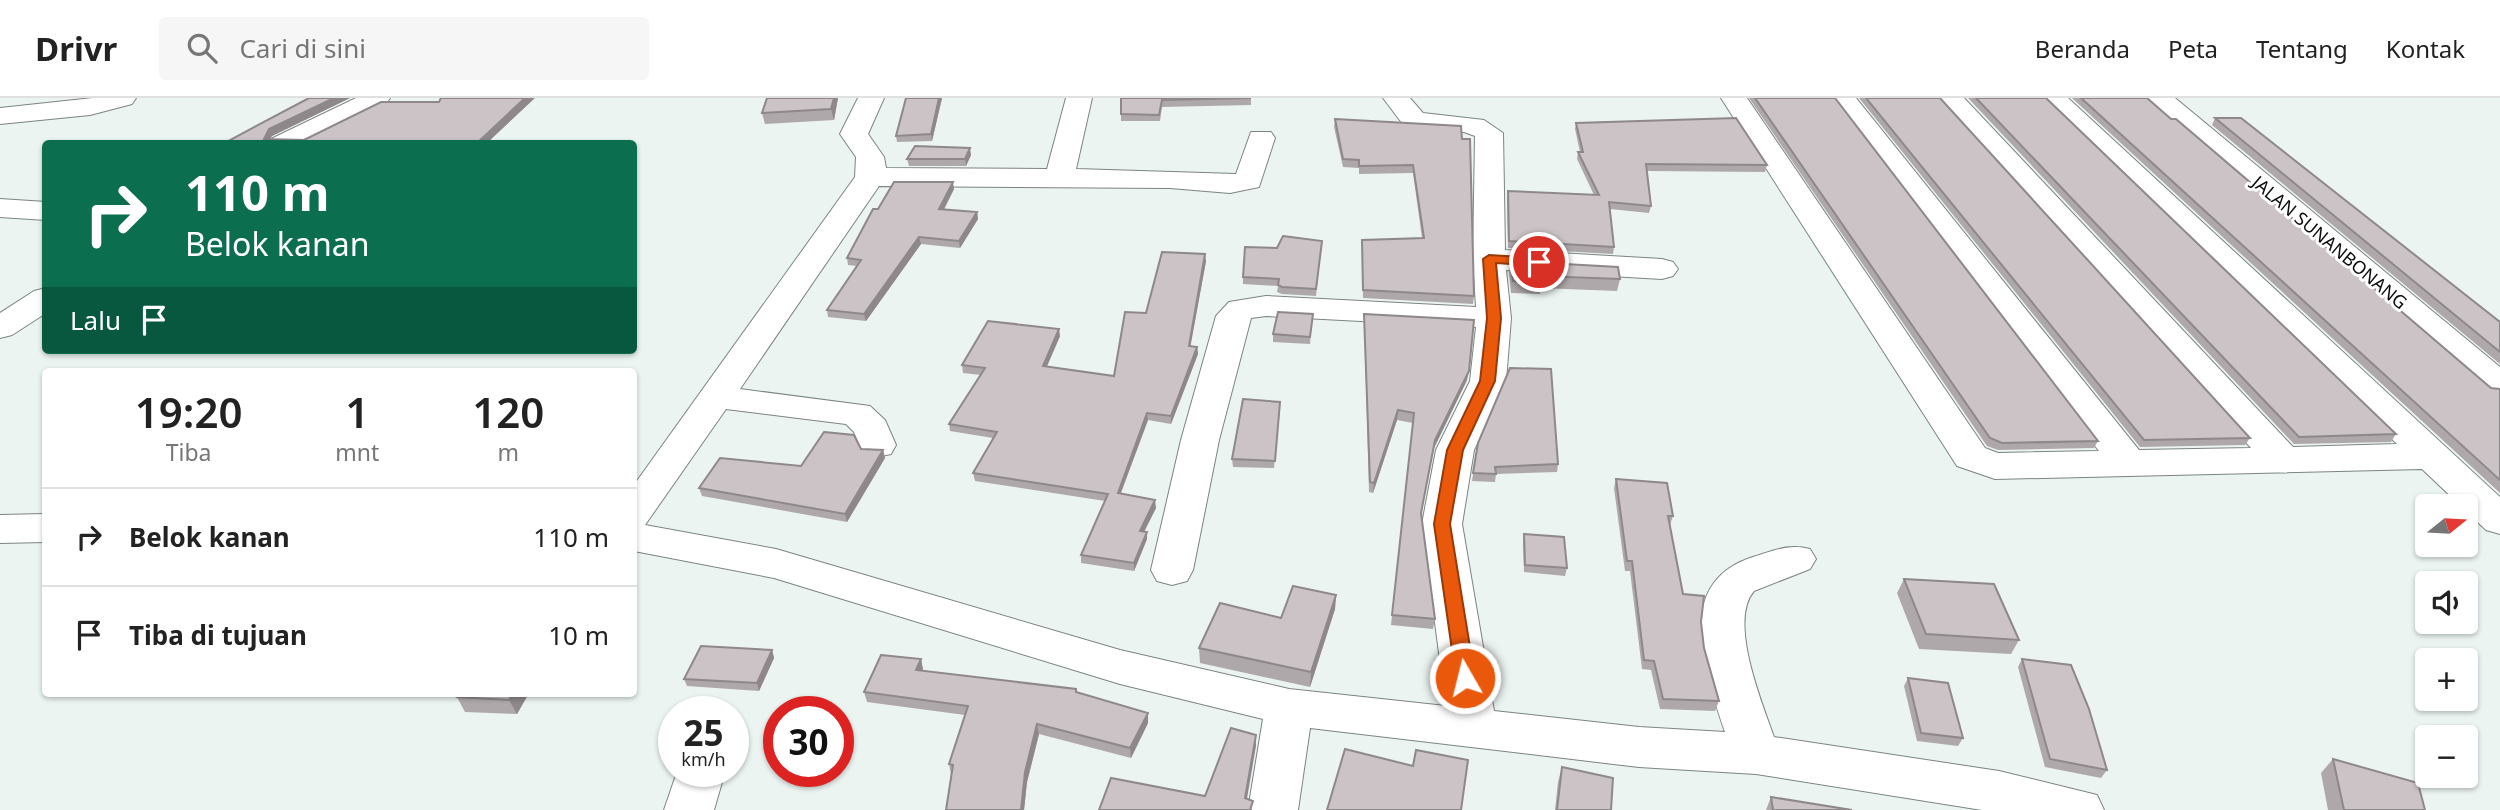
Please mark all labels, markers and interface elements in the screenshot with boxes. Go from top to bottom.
search box [159,17,649,80]
text: Drivr [35,26,117,71]
icon: search [183,29,221,67]
text: Cari di sini [239,30,366,66]
text: Beranda [2035,32,2130,65]
text: Peta [2168,32,2218,65]
text: Tentang [2256,32,2348,65]
text: Kontak [2386,32,2465,65]
text: 110 m [185,159,330,225]
icon: right [70,168,161,259]
street label: JALAN SUNANBONANG [2246,169,2413,314]
text: Belok kanan [185,222,369,265]
pin [1509,232,1569,292]
icon: arrive [1520,243,1558,281]
icon: arrive [135,301,173,339]
text: Lalu [70,302,121,338]
text: 19:20 [135,383,243,440]
text: 1 [345,383,369,440]
text: 120 [472,383,544,440]
text: Tiba [166,436,212,468]
text: mnt [335,436,379,468]
text: m [497,436,519,468]
north arrow [2415,494,2478,556]
map controls [2415,494,2478,788]
icon: right [70,518,108,556]
text: Belok kanan [129,519,290,555]
text: 110 m [533,519,609,555]
button: sound [2415,571,2478,634]
icon: arrive [70,616,108,654]
text: Tiba di tujuan [129,617,307,653]
text: 10 m [548,617,609,653]
position arrow [1428,641,1502,715]
button: + [2415,648,2478,711]
speed limit sign: 30 [763,696,854,787]
text: 25 [683,709,724,756]
button: − [2415,725,2478,788]
text: km/h [681,747,726,771]

